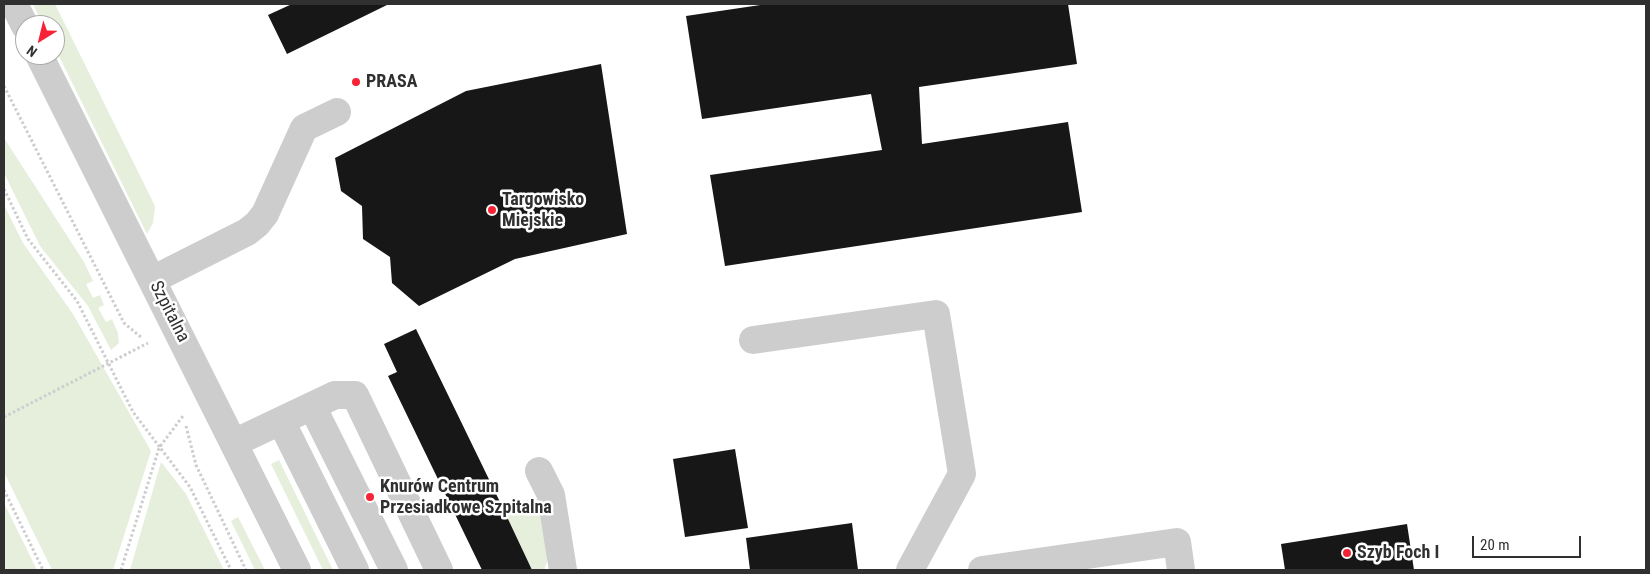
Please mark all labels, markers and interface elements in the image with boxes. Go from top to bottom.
north arrow [15,15,65,65]
text: N [24,42,40,60]
place label: PRASA [366,71,417,93]
marker: PRASA [350,76,362,88]
place label: Targowisko Miejskie [502,189,584,232]
marker: Targowisko Miejskie [486,204,498,216]
street label: Szpitalna [144,278,194,346]
place label: Knurów Centrum Przesiadkowe Szpitalna [380,476,552,518]
marker: Knurów Centrum Przesiadkowe Szpitalna [364,491,376,503]
scale bar [1475,526,1584,558]
text: 20 m [1480,536,1510,554]
place label: Szyb Foch I [1357,542,1439,564]
marker: Szyb Foch I [1341,547,1353,559]

